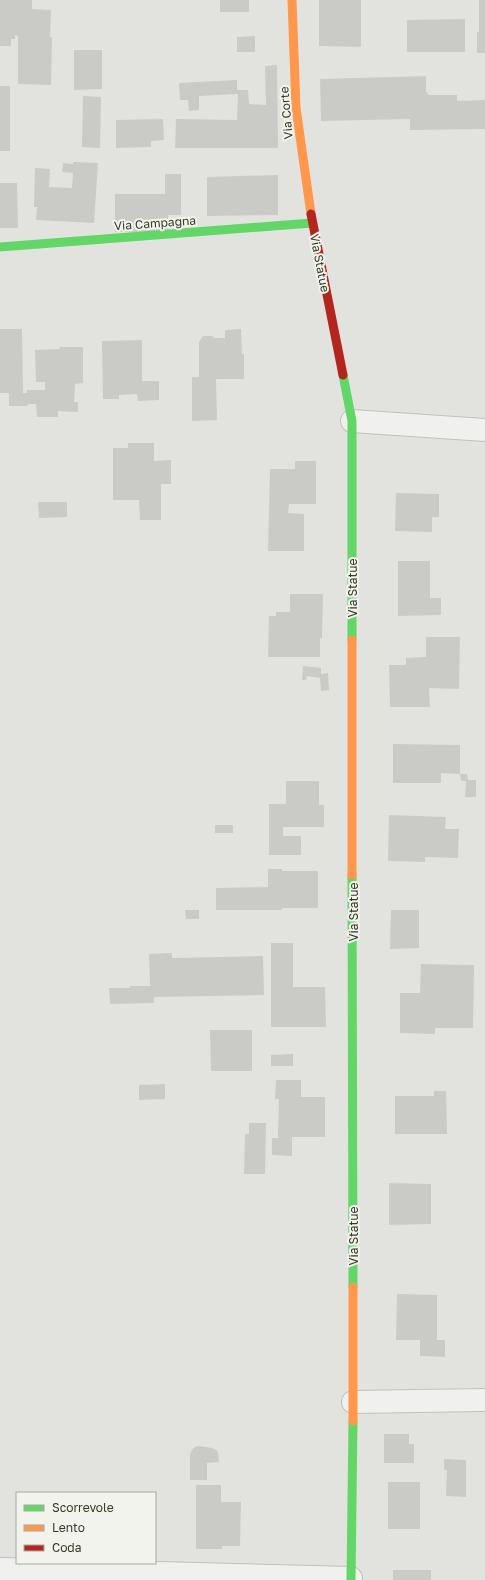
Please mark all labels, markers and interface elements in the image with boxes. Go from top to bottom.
street label: Via Corte [276,86,296,140]
street label: Via Campagna [113,213,197,233]
street label: Via Statue [307,233,333,293]
street label: Via Statue [345,558,360,617]
street label: Via Statue [346,882,361,941]
street label: Via Statue [346,1206,361,1265]
legend [16,1492,156,1564]
text: Scorrevole [52,1500,114,1515]
text: Lento [52,1520,85,1535]
text: Coda [52,1540,82,1555]

